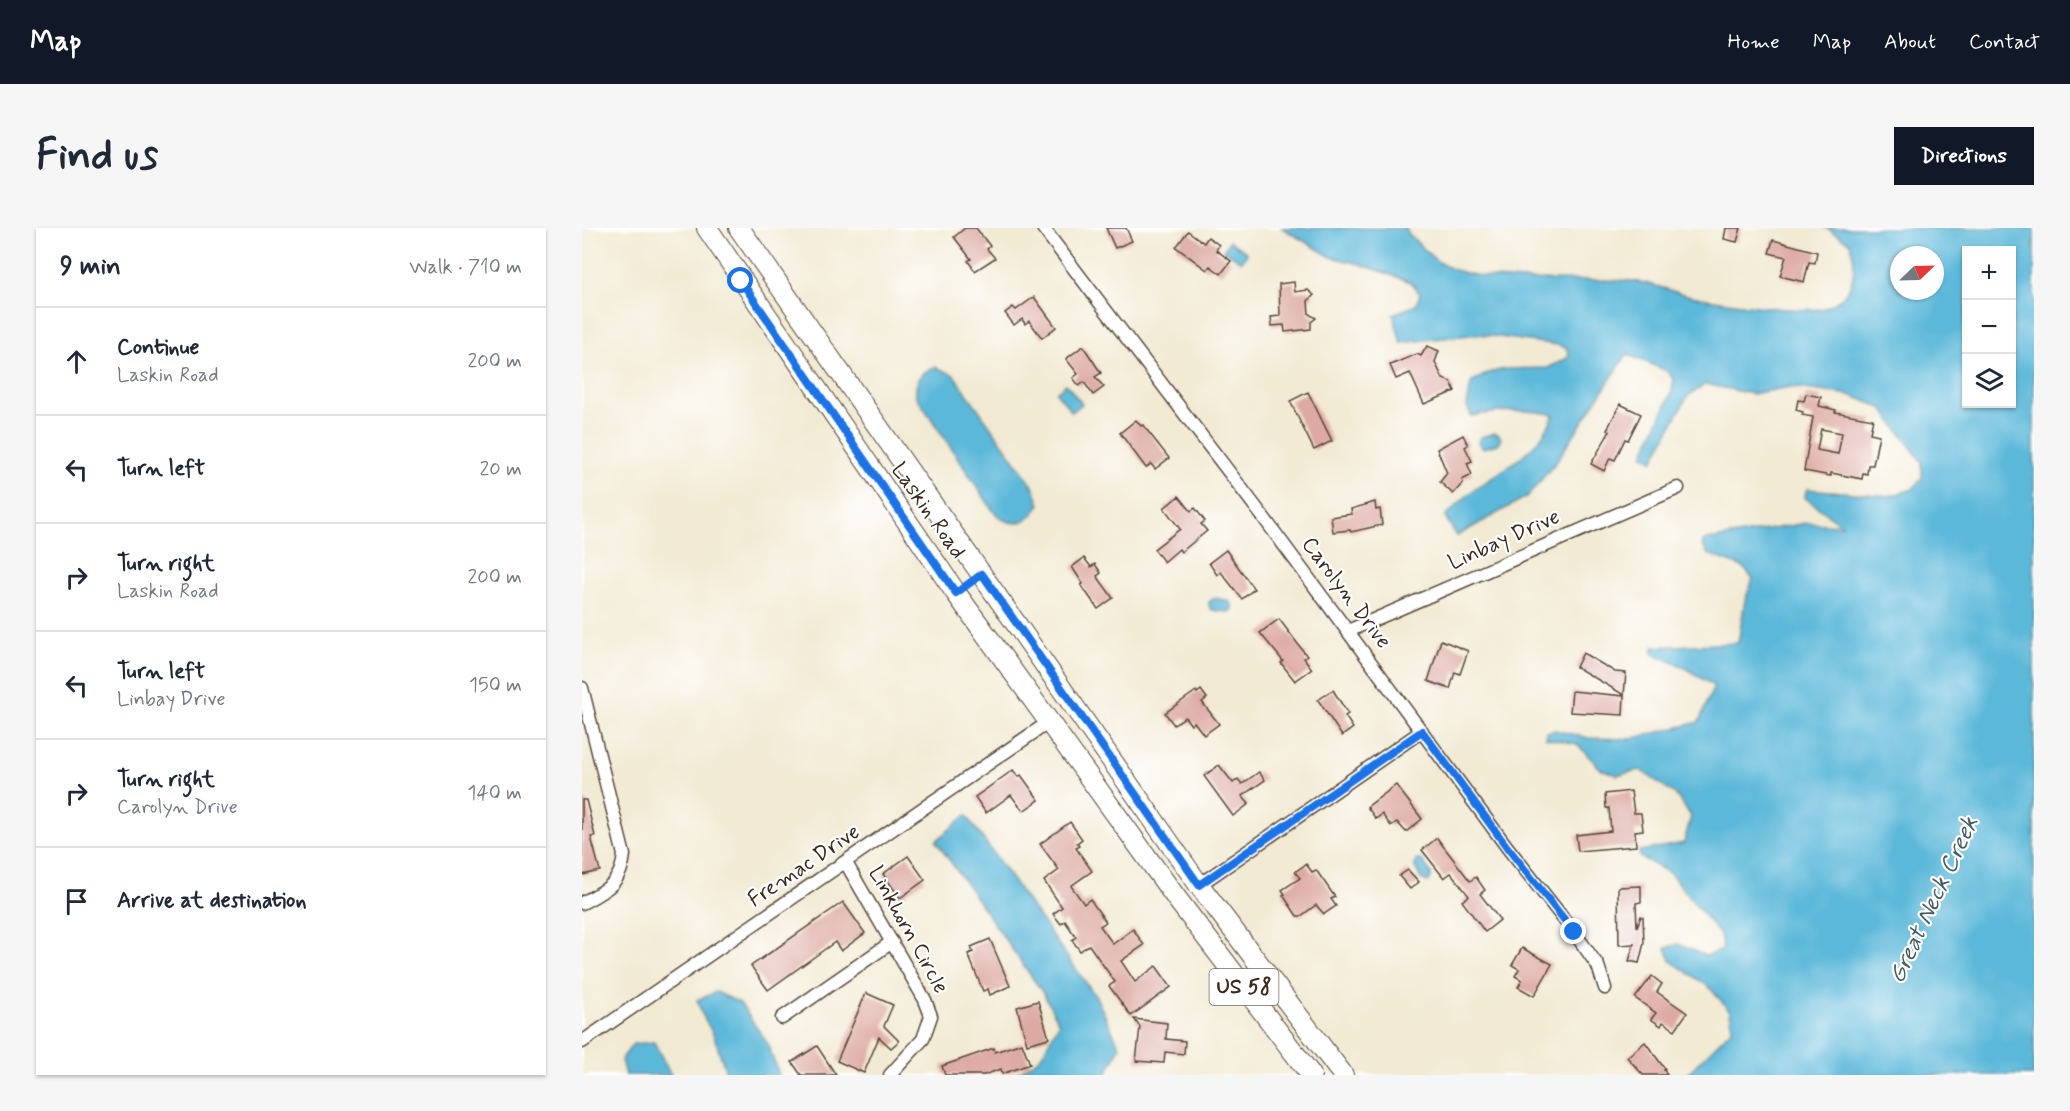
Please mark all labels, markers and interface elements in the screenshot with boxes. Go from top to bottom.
text: Map [30,24,81,61]
text: Home [1728,28,1780,56]
text: Map [1813,28,1851,56]
text: About [1884,28,1936,56]
text: Contact [1969,28,2040,56]
button: Directions [1894,127,2034,185]
text: Find us [36,129,158,184]
north arrow [1890,246,1944,300]
map controls [1962,246,2016,408]
button: + [1962,246,2016,300]
text: 9 min [60,250,121,284]
text: Walk · 710 m [409,254,522,281]
route start [727,267,753,293]
button: − [1962,300,2016,354]
text: Continue [117,334,199,362]
icon: ahead [60,345,93,378]
text: 200 m [467,348,522,375]
button: layers [1962,354,2016,408]
text: Laskin Road [117,362,219,389]
icon: left [60,453,93,486]
text: Turn left [117,455,205,483]
text: 20 m [479,456,522,483]
street label: Laskin Road [884,457,972,565]
street label: Linbay Drive [1444,503,1564,577]
street label: Carolyn Drive [1295,532,1397,654]
text: Turn right [117,550,215,578]
icon: right [60,561,93,594]
text: 200 m [467,564,522,591]
text: Laskin Road [117,578,219,605]
text: Turn left [117,658,205,686]
icon: left [60,669,93,702]
text: 150 m [469,672,522,699]
text: Linbay Drive [117,686,226,713]
text: Turn right [117,766,215,794]
icon: right [60,777,93,810]
text: 140 m [468,780,522,807]
text: Carolyn Drive [117,794,238,821]
water label: Great Neck Creek [1882,811,1986,988]
street label: Fremac Drive [743,818,865,914]
street label: Linkhorn Circle [861,861,955,999]
icon: arrive [60,885,93,918]
text: Arrive at destination [117,887,307,915]
route end [1560,918,1586,944]
road number: US 58 [1210,969,1278,1005]

